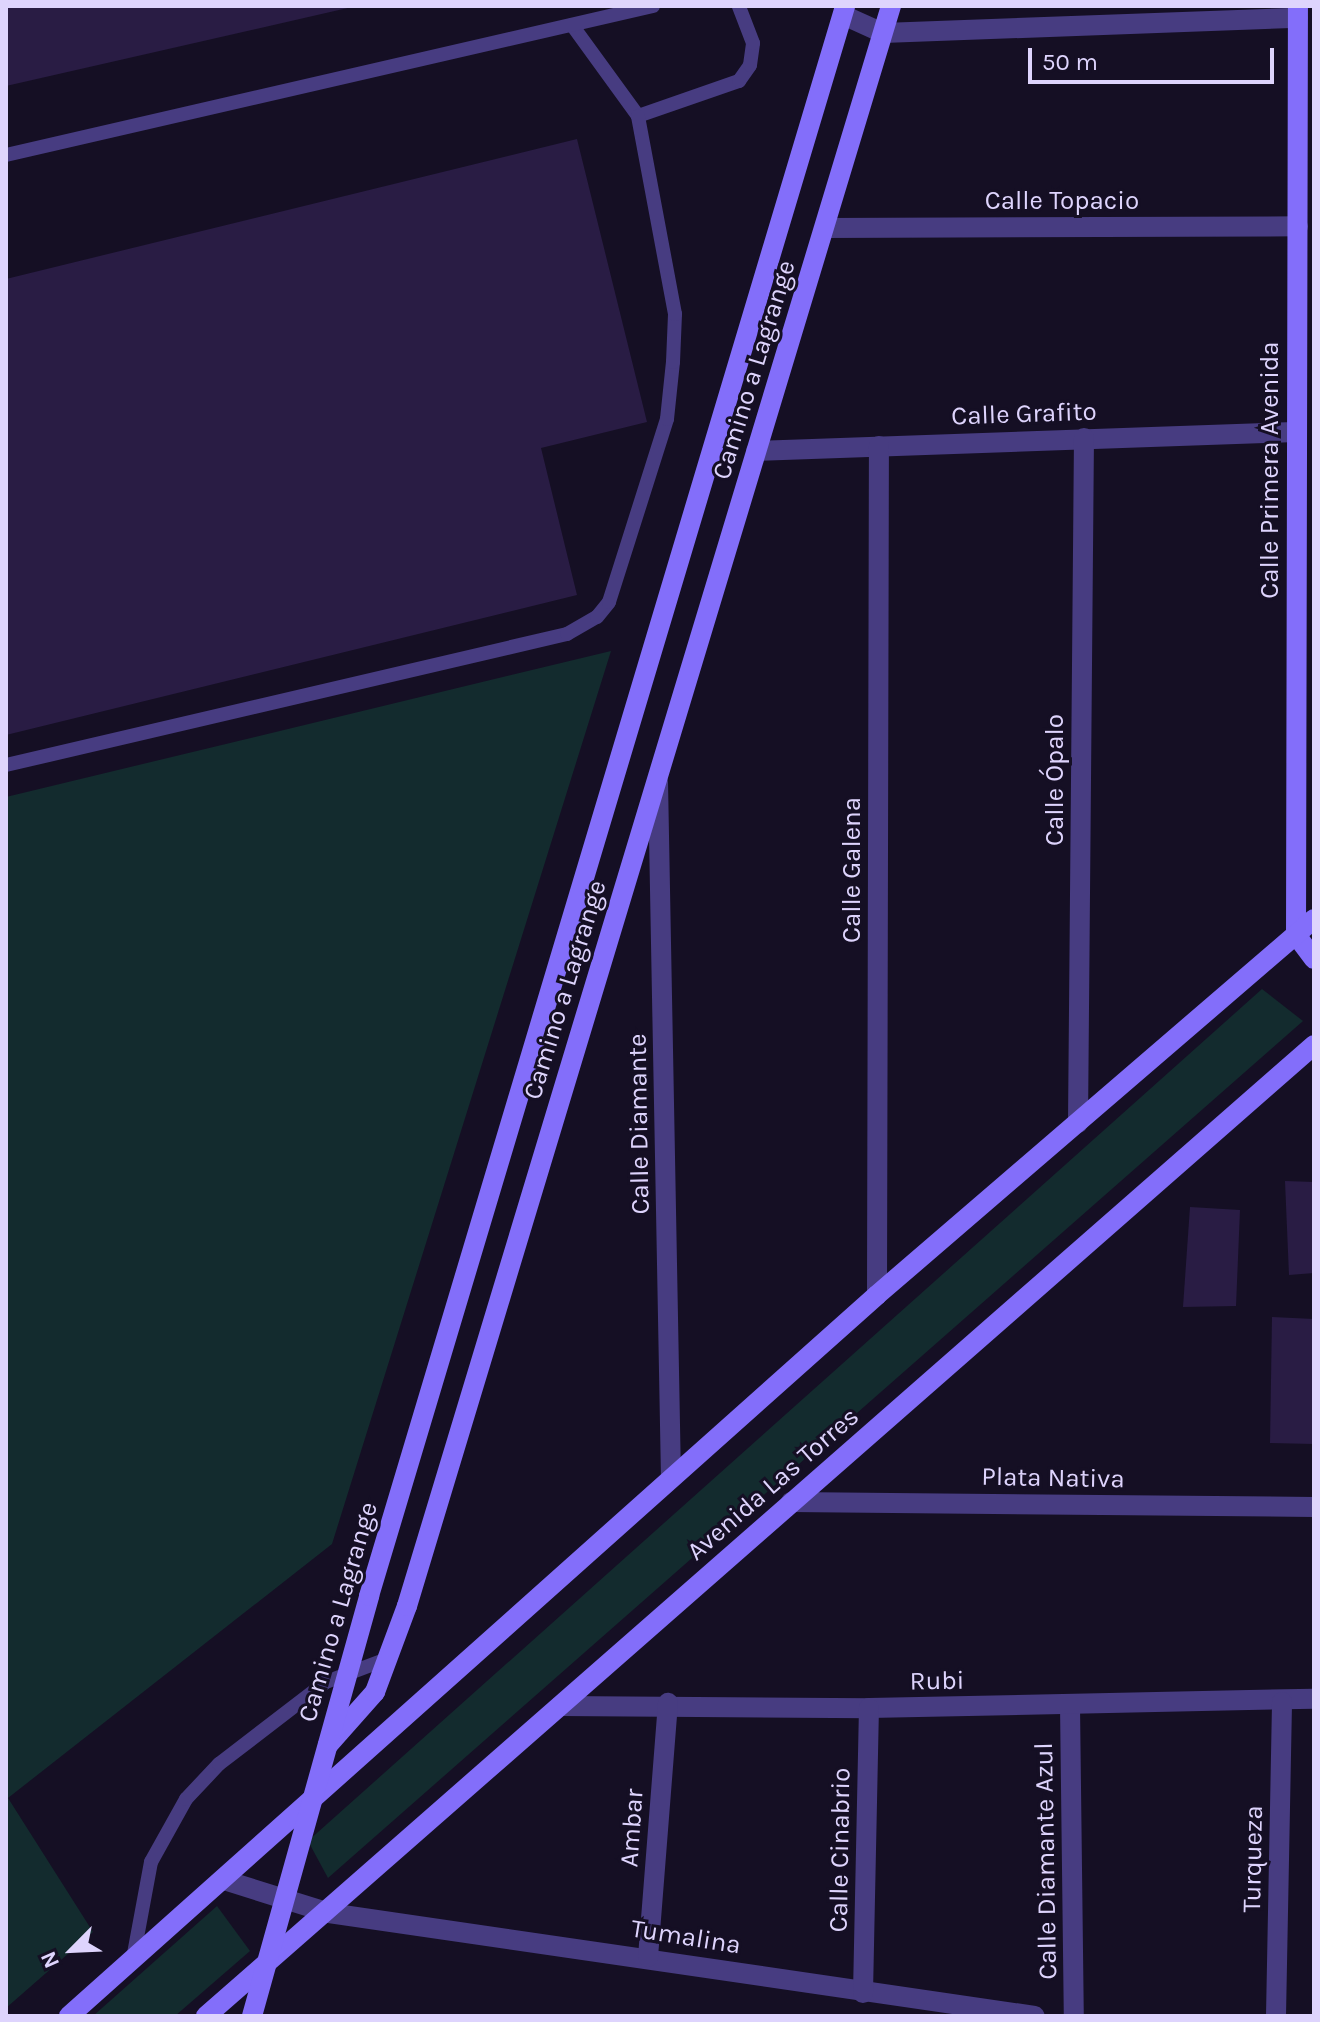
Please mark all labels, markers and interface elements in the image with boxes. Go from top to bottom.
scale bar [1032,32,1278,82]
text: 50 m [1042,48,1098,76]
street label: Calle Topacio [985,185,1139,217]
street label: Camino a Lagrange [706,257,802,483]
street label: Calle Primera Avenida [1254,341,1286,599]
street label: Calle Grafito [951,396,1097,432]
street label: Calle Ópalo [1039,714,1071,846]
street label: Calle Galena [836,797,868,943]
street label: Camino a Lagrange [517,877,613,1103]
street label: Calle Diamante [622,1033,656,1215]
street label: Avenida Las Torres [681,1401,865,1567]
street label: Plata Nativa [981,1461,1125,1495]
street label: Camino a Lagrange [292,1498,384,1726]
street label: Rubi [909,1665,965,1697]
street label: Calle Diamante Azul [1028,1742,1064,1980]
street label: Calle Cinabrio [823,1767,857,1933]
street label: Ambar [614,1788,650,1868]
street label: Turqueza [1236,1805,1270,1913]
north arrow [32,1910,112,1990]
street label: Tumalina [629,1913,743,1961]
text: N [35,1947,65,1972]

